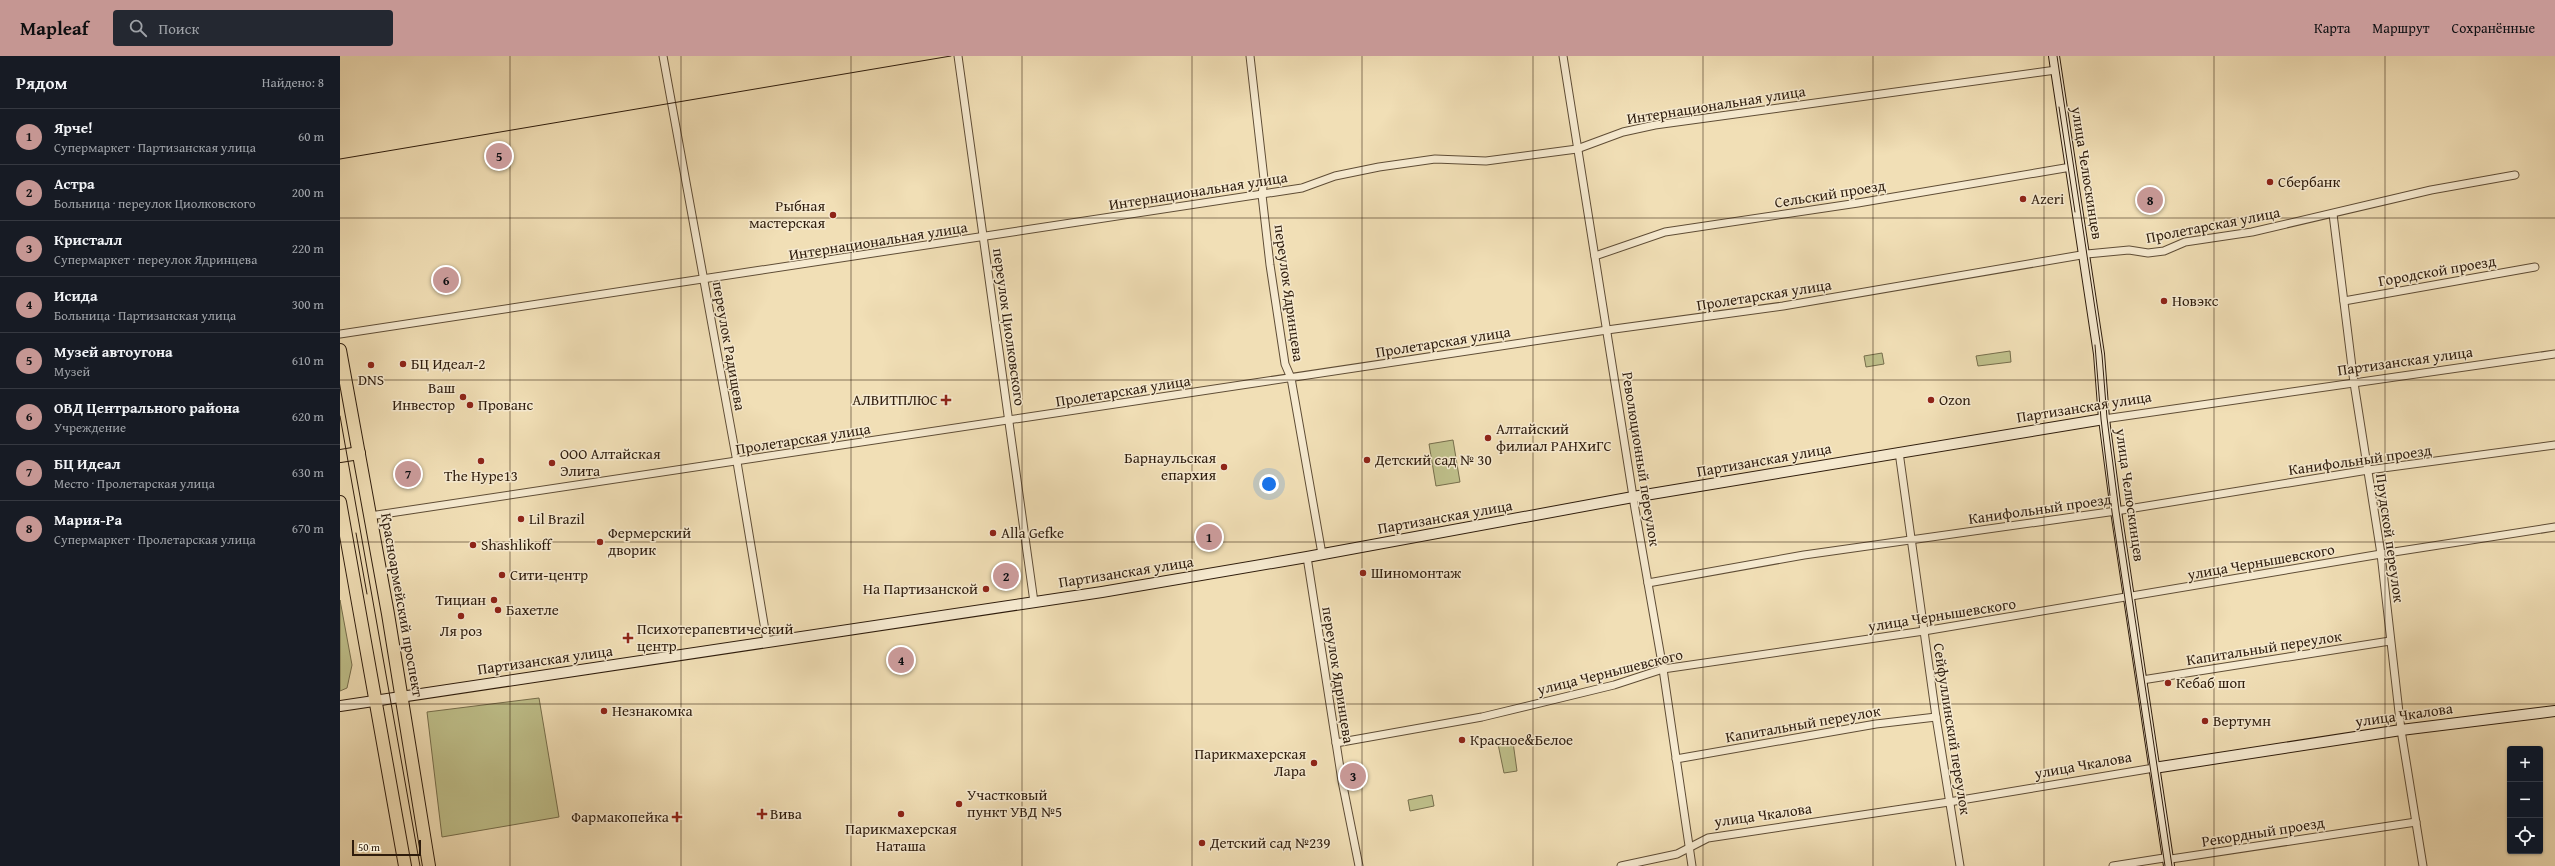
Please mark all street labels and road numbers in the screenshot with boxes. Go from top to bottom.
street label: Интернациональная улица [1625,80,1808,129]
street label: улица Челюскинцев [2066,104,2108,241]
street label: Интернациональная улица [1107,166,1290,215]
street label: Сельский проезд [1773,174,1887,213]
street label: Пролетарская улица [2144,201,2283,248]
street label: Интернациональная улица [787,216,970,265]
street label: переулок Ядринцева [1269,223,1310,364]
street label: переулок Циолковского [988,247,1031,407]
street label: Городской проезд [2376,250,2497,291]
street label: Пролетарская улица [1695,273,1834,316]
street label: переулок Радищева [708,280,751,413]
street label: Пролетарская улица [1374,320,1513,363]
street label: Партизанская улица [2336,340,2475,380]
street label: Пролетарская улица [1054,369,1193,412]
street label: Революционный переулок [1617,370,1666,548]
street label: Партизанская улица [2015,385,2154,428]
street label: Пролетарская улица [734,417,873,460]
street label: улица Челюскинцев [2111,426,2150,563]
street label: Партизанская улица [1695,437,1834,482]
street label: Канифольный проезд [2287,439,2433,480]
street label: Прудской переулок [2371,472,2410,604]
street label: Канифольный проезд [1967,488,2113,529]
street label: Партизанская улица [1376,494,1515,539]
street label: Красноармейский проспект [376,511,429,699]
street label: улица Чернышевского [2185,538,2337,585]
street label: Партизанская улица [1057,550,1196,593]
street label: улица Чернышевского [1866,592,2018,637]
street label: переулок Ядринцева [1317,605,1360,746]
street label: Капитальный переулок [2185,625,2343,670]
street label: Партизанская улица [476,639,615,679]
street label: Сейфуллинский переулок [1929,642,1976,816]
street label: улица Чернышевского [1534,643,1685,700]
street label: улица Чкалова [2353,697,2455,732]
street label: Капитальный переулок [1724,700,1882,747]
street label: улица Чкалова [2032,745,2134,784]
street label: улица Чкалова [1712,797,1814,832]
street label: Рекордный проезд [2200,811,2326,852]

